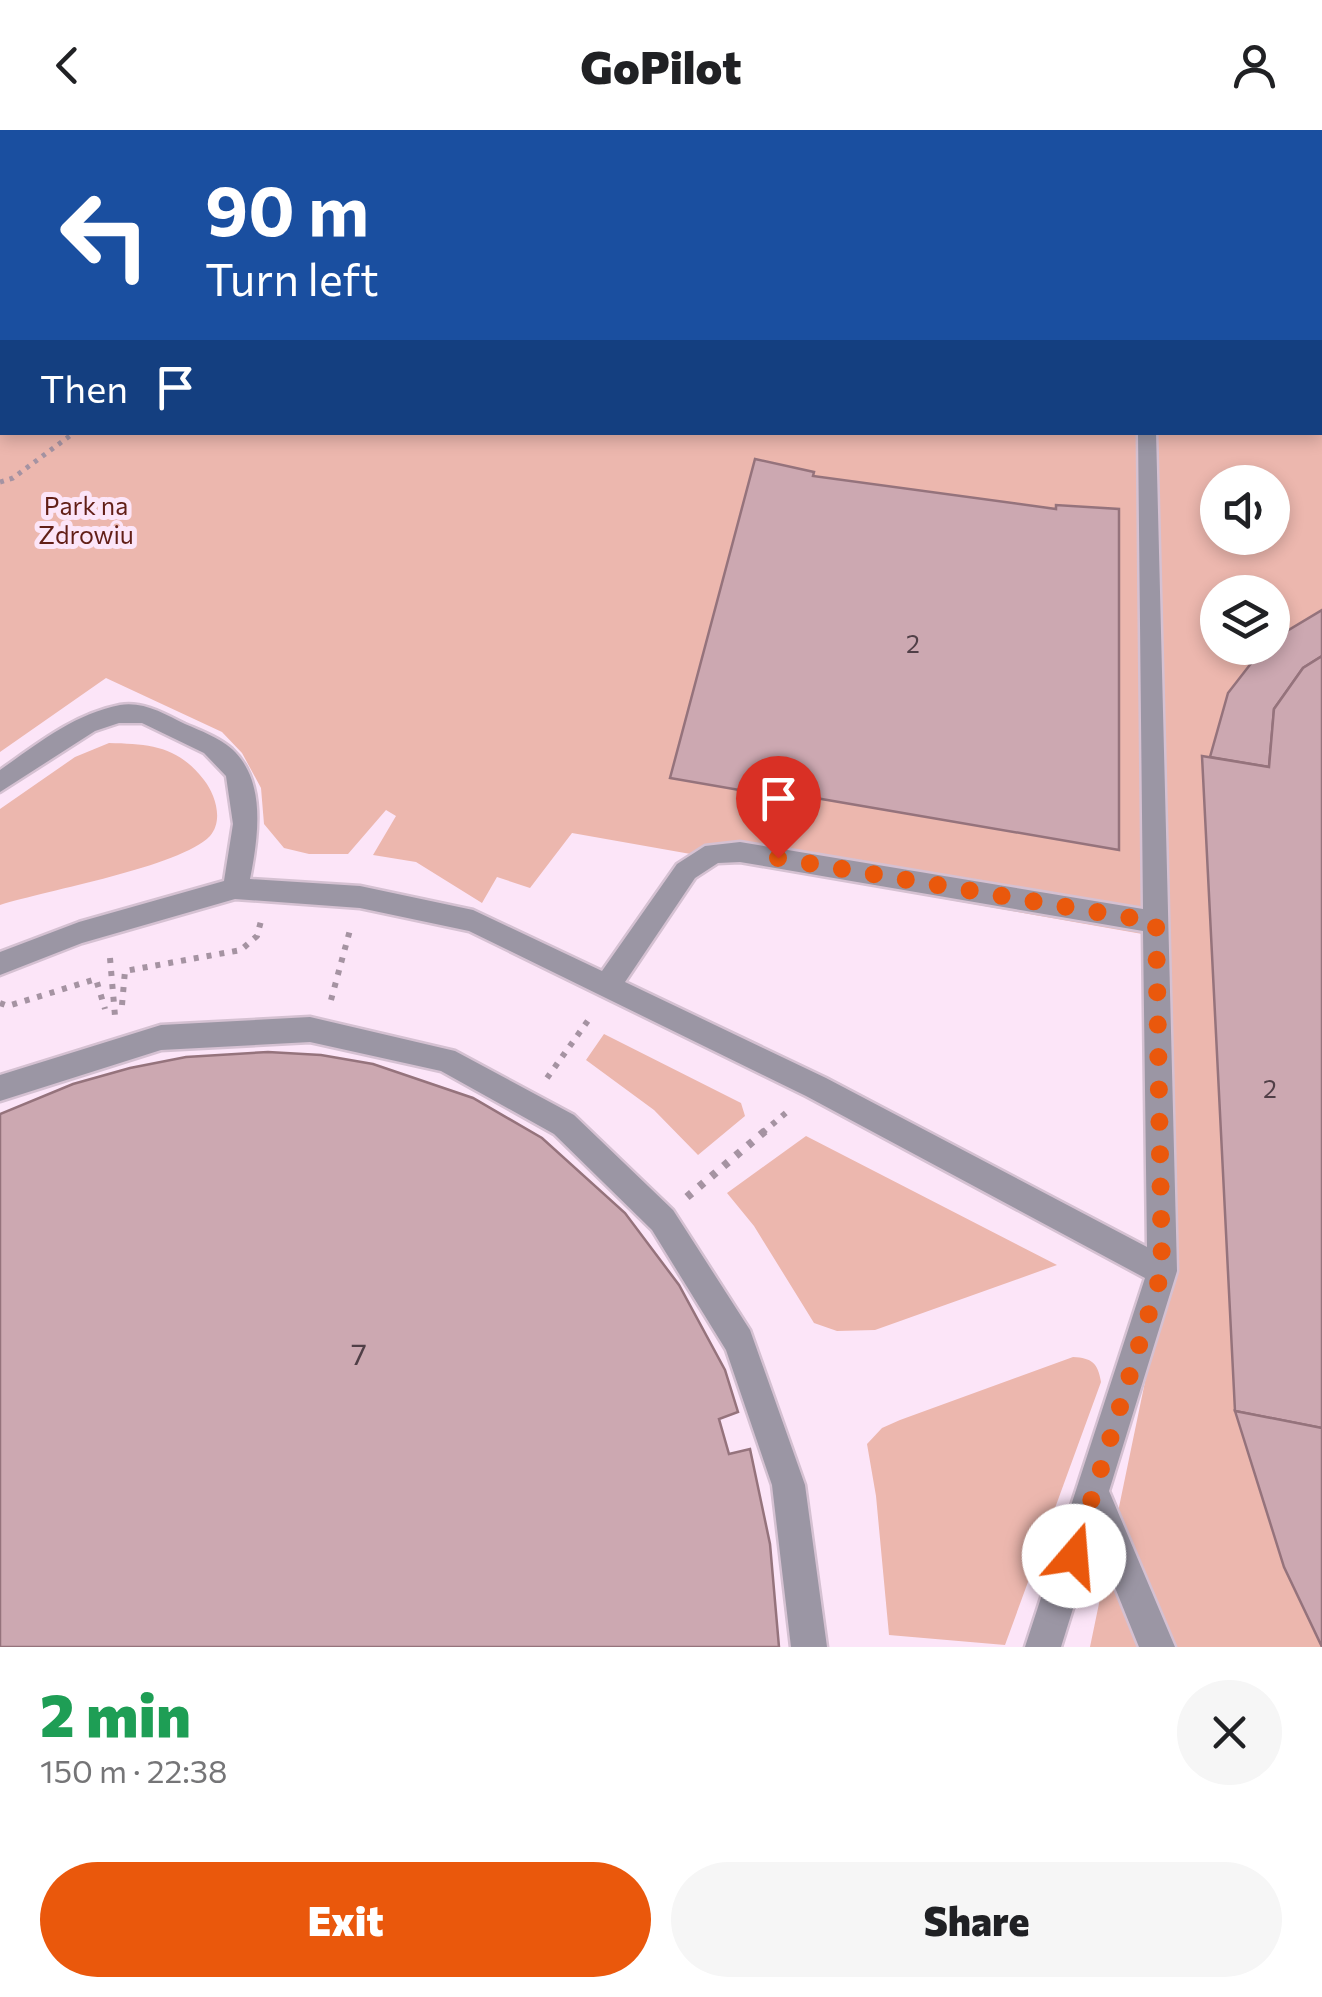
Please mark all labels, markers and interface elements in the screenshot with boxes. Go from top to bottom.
icon: back [40,38,95,93]
text: GoPilot [580,38,742,93]
icon: person [1227,38,1282,93]
text: 90 m [205,165,369,250]
icon: left [40,170,170,300]
text: Turn left [205,250,379,305]
icon: arrive [148,360,203,415]
text: Then [40,364,128,411]
map controls [1200,465,1290,665]
button: sound [1200,465,1290,555]
park label: Park na Zdrowiu [38,490,134,549]
button: layers [1200,575,1290,665]
house number: 2 [906,628,920,658]
pin [736,756,821,859]
icon: arrive [751,771,806,826]
house number: 2 [1263,1073,1277,1103]
house number: 7 [351,1334,367,1371]
position arrow [1022,1504,1126,1608]
text: 2 min [40,1676,191,1749]
button: close [1177,1680,1282,1785]
text: 150 m · 22:38 [40,1750,228,1790]
button: Exit [40,1862,651,1977]
button: Share [671,1862,1282,1977]

